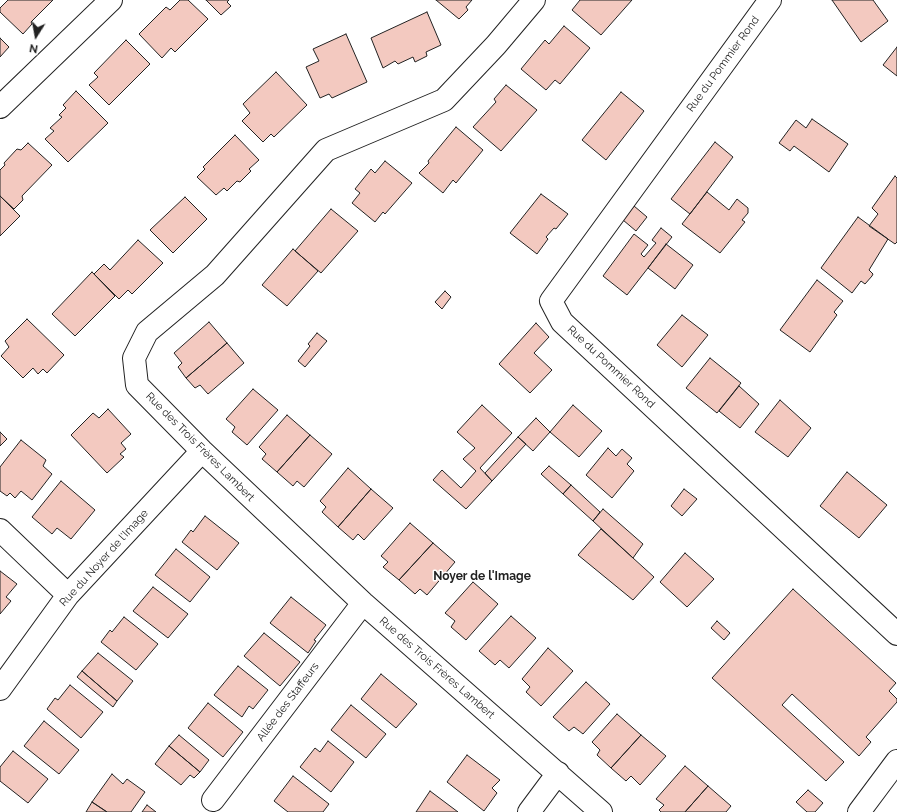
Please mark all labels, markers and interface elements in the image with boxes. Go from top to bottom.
street label: Rue du Pommier Rond [684,14,762,114]
north arrow [16,16,56,56]
text: N [28,41,39,55]
street label: Rue du Pommier Rond [564,323,658,411]
street label: Rue des Trois Frères Lambert [143,390,257,504]
street label: Rue du Noyer de l'Image [57,507,151,609]
district label: Noyer de l'Image [433,569,531,583]
street label: Rue des Trois Frères Lambert [377,614,497,722]
street label: Allée des Staffeurs [254,660,322,744]

